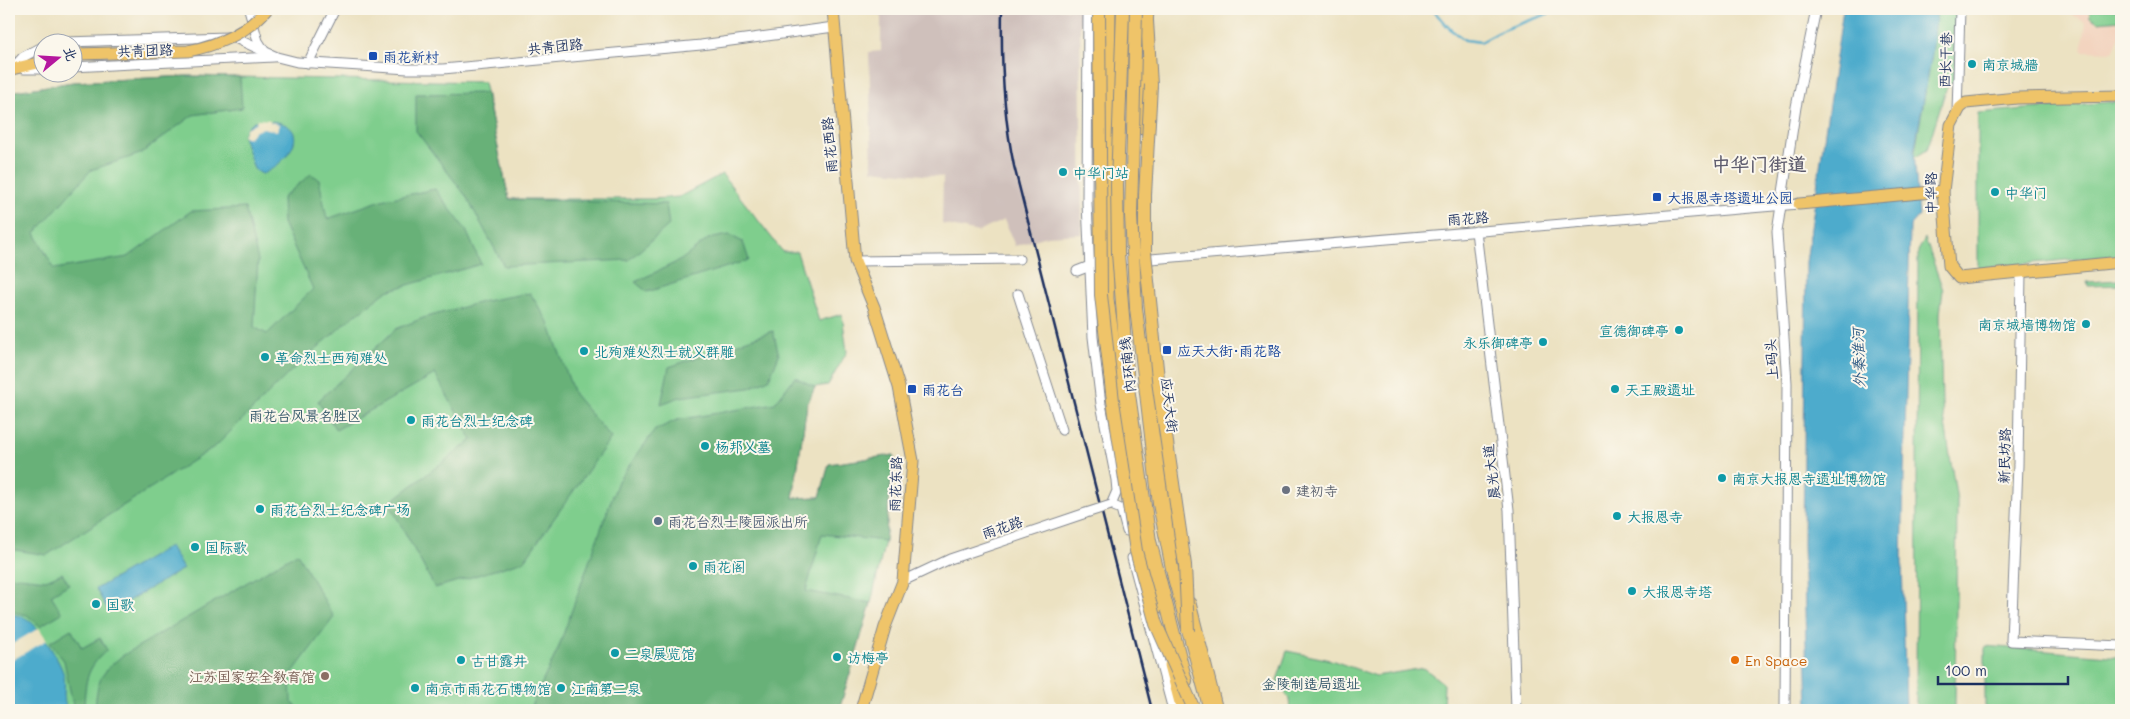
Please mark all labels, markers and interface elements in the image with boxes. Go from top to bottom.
street label: 西长干巷 [1935,31,1956,88]
north arrow [32,32,82,82]
street label: 共青团路 [526,34,584,58]
street label: 共青团路 [117,40,173,60]
text: 北 [60,44,82,63]
place label: 雨花新村 [383,47,439,66]
marker: 雨花新村 [367,50,379,62]
place label: 南京城牆 [1982,55,2038,74]
marker: 南京城牆 [1966,58,1978,70]
street label: 雨花西路 [817,116,841,174]
district label: 中华门街道 [1711,151,1807,176]
place label: 中华门站 [1073,163,1129,182]
marker: 中华门站 [1057,166,1069,178]
street label: 中华路 [1921,172,1940,214]
place label: 中华门 [2005,183,2047,202]
marker: 中华门 [1989,186,2001,198]
place label: 大报恩寺塔遗址公园 [1667,188,1793,207]
marker: 大报恩寺塔遗址公园 [1651,191,1663,203]
street label: 雨花路 [1446,207,1490,229]
place label: 南京城墙博物馆 [1978,315,2076,334]
marker: 南京城墙博物馆 [2080,318,2092,330]
place label: 宣德御碑亭 [1599,321,1669,340]
marker: 宣德御碑亭 [1673,324,1685,336]
water label: 外秦淮河 [1847,325,1869,388]
place label: 永乐御碑亭 [1463,333,1533,352]
street label: 内环南线 [1115,336,1139,394]
marker: 永乐御碑亭 [1537,336,1549,348]
street label: 上码头 [1760,337,1782,381]
place label: 应天大街·雨花路 [1177,341,1281,360]
place label: 北殉难处烈士就义群雕 [594,342,734,361]
marker: 应天大街·雨花路 [1161,344,1173,356]
marker: 北殉难处烈士就义群雕 [578,345,590,357]
place label: 革命烈士西殉难处 [275,348,387,367]
marker: 革命烈士西殉难处 [259,351,271,363]
street label: 应天大街 [1157,376,1183,434]
place label: 雨花台 [922,380,964,399]
place label: 天王殿遗址 [1625,380,1695,399]
marker: 雨花台 [906,383,918,395]
marker: 天王殿遗址 [1609,383,1621,395]
park label: 雨花台风景名胜区 [249,406,361,425]
place label: 雨花台烈士纪念碑 [421,411,533,430]
marker: 雨花台烈士纪念碑 [405,414,417,426]
street label: 新民坊路 [1994,428,2014,484]
place label: 杨邦乂墓 [715,437,771,456]
marker: 杨邦乂墓 [699,440,711,452]
street label: 晨光大道 [1478,443,1504,501]
street label: 雨花东路 [885,456,905,512]
place label: 南京大报恩寺遗址博物馆 [1732,469,1886,488]
marker: 南京大报恩寺遗址博物馆 [1716,472,1728,484]
place label: 建初寺 [1296,481,1338,500]
marker: 建初寺 [1280,484,1292,496]
place label: 雨花台烈士纪念碑广场 [270,500,410,519]
marker: 雨花台烈士纪念碑广场 [254,503,266,515]
place label: 大报恩寺 [1627,507,1683,526]
marker: 大报恩寺 [1611,510,1623,522]
street label: 雨花路 [979,511,1025,543]
place label: 雨花台烈士陵园派出所 [668,512,808,531]
marker: 雨花台烈士陵园派出所 [652,515,664,527]
place label: 国际歌 [205,538,247,557]
marker: 国际歌 [189,541,201,553]
place label: 雨花阁 [703,557,745,576]
marker: 雨花阁 [687,560,699,572]
place label: 大报恩寺塔 [1642,582,1712,601]
marker: 大报恩寺塔 [1626,585,1638,597]
place label: 国歌 [106,595,134,614]
marker: 国歌 [90,598,102,610]
place label: 二泉展览馆 [625,644,695,663]
marker: 二泉展览馆 [609,647,621,659]
place label: 访梅亭 [847,648,889,667]
place label: 古甘露井 [471,651,527,670]
marker: 访梅亭 [831,651,843,663]
place label: En Space [1745,651,1807,670]
marker: 古甘露井 [455,654,467,666]
marker: En Space [1729,654,1741,666]
scale bar [1938,654,2068,686]
text: 100 m [1945,660,1987,680]
place label: 江苏国家安全教育馆 [189,667,315,686]
marker: 江苏国家安全教育馆 [319,670,331,682]
park label: 金陵制造局遗址 [1262,674,1360,693]
place label: 南京市雨花石博物馆 [425,679,551,698]
place label: 江南第二泉 [571,679,641,698]
marker: 南京市雨花石博物馆 [409,682,421,694]
marker: 江南第二泉 [555,682,567,694]

